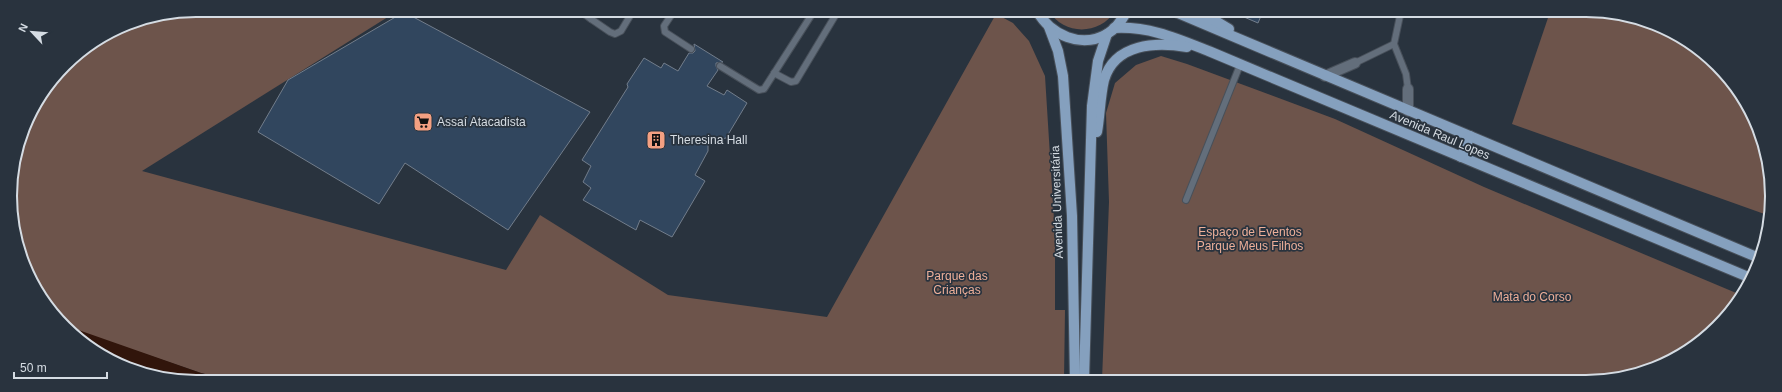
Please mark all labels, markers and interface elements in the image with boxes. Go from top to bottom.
north arrow [12,12,52,52]
text: N [16,21,30,34]
street label: Avenida Raul Lopes [1388,108,1492,162]
supermarket icon: Assaí Atacadista [412,111,434,133]
place label: Assaí Atacadista [437,115,526,129]
building icon: Theresina Hall [645,129,667,151]
place label: Theresina Hall [670,133,747,147]
street label: Avenida Universitária [1048,145,1066,259]
park label: Espaço de Eventos Parque Meus Filhos [1197,225,1303,253]
park label: Parque das Crianças [926,269,988,297]
park label: Mata do Corso [1493,290,1572,304]
scale bar [14,354,107,380]
text: 50 m [20,361,47,375]

